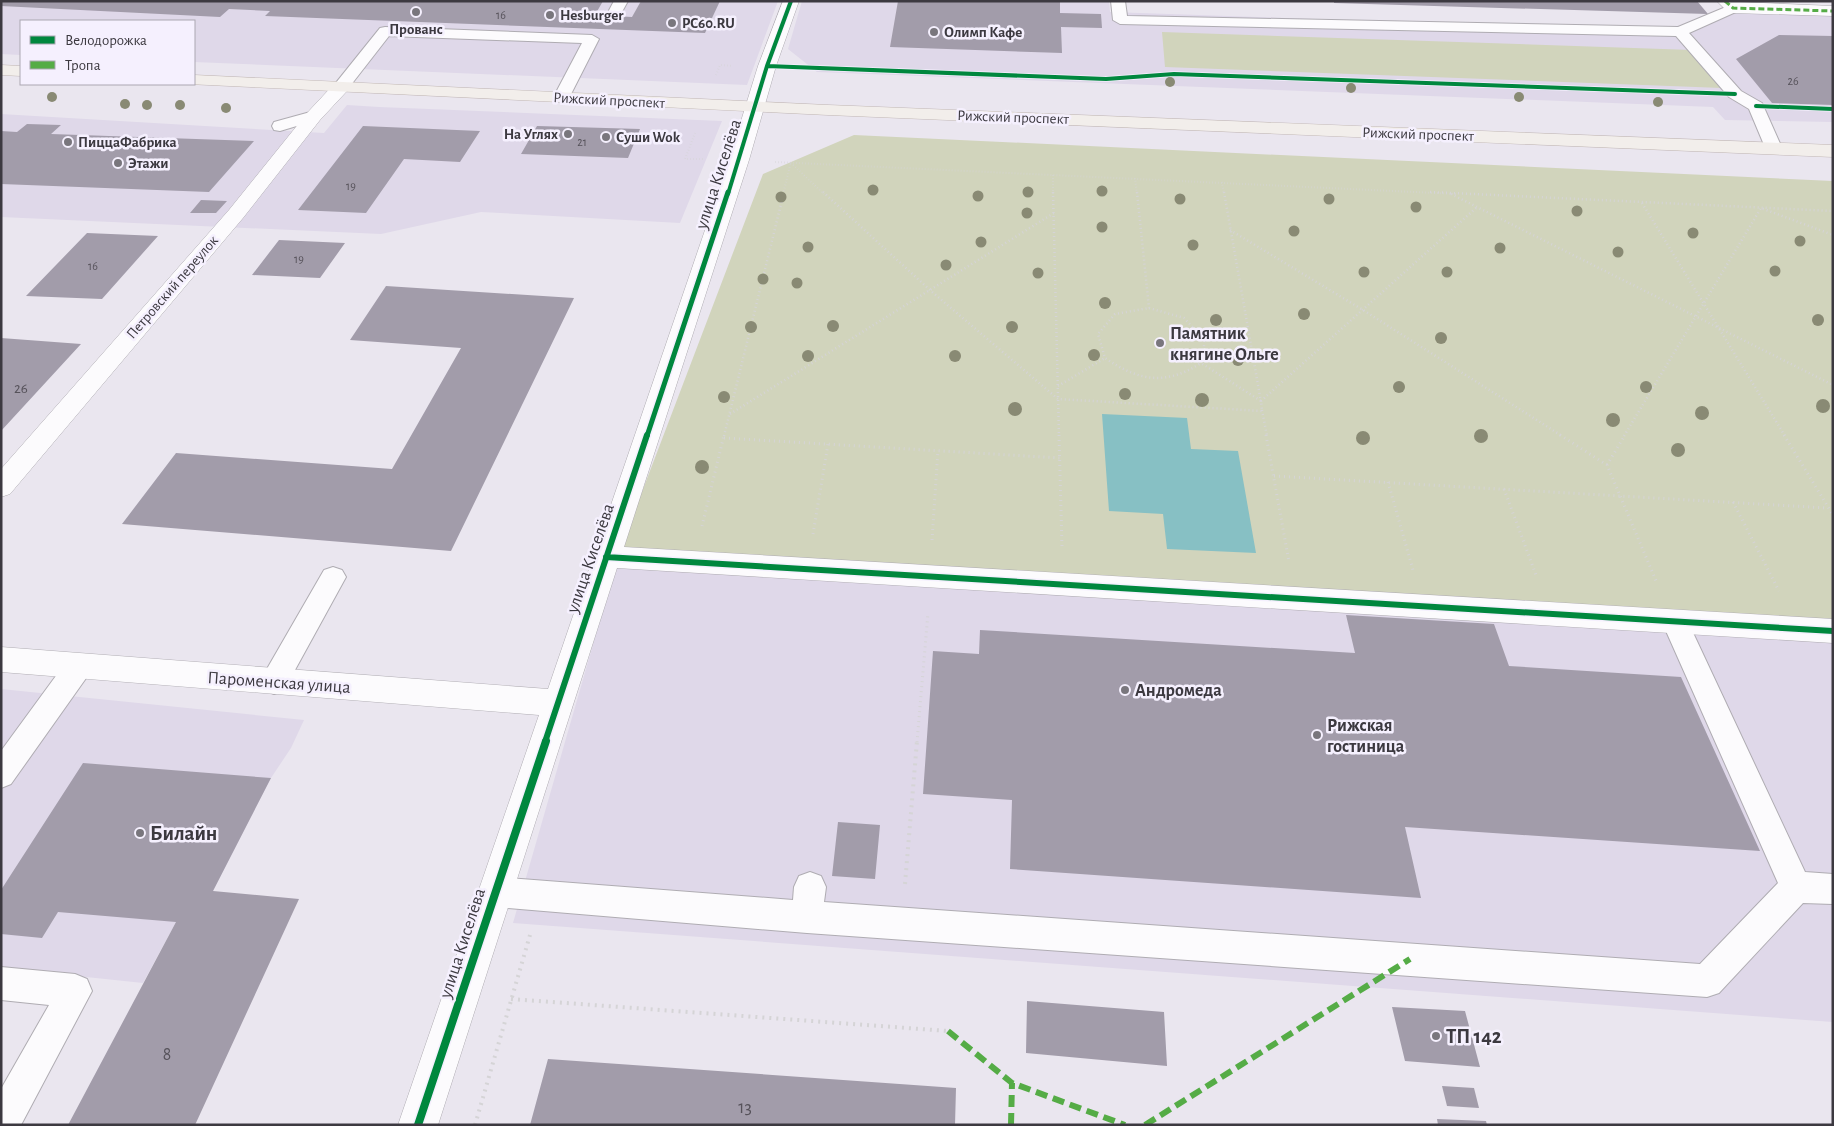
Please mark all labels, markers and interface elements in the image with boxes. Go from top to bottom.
marker: Прованс [410,6,422,18]
place label: Hesburger [560,8,624,23]
house number: 16 [496,9,506,21]
marker: Hesburger [544,9,556,21]
place label: PC60.RU [682,16,735,31]
marker: PC60.RU [666,17,678,29]
legend [20,20,195,85]
place label: Прованс [389,22,443,37]
place label: Олимп Кафе [944,25,1022,40]
marker: Олимп Кафе [928,26,940,38]
text: Велодорожка [65,33,147,48]
text: Тропа [65,58,101,73]
house number: 26 [1787,75,1799,87]
street label: Рижский проспект [553,90,666,111]
street label: Рижский проспект [957,108,1070,127]
street label: улица Киселёва [692,117,745,232]
street label: Рижский проспект [1362,125,1475,144]
place label: На Углях [504,127,558,142]
marker: На Углях [562,128,574,140]
place label: Суши Wok [616,130,681,145]
marker: Суши Wok [600,131,612,143]
place label: ПиццаФабрика [78,135,177,150]
marker: ПиццаФабрика [62,136,74,148]
house number: 21 [577,136,587,148]
place label: Этажи [128,156,169,171]
marker: Этажи [112,157,124,169]
house number: 19 [346,180,356,192]
street label: Петровский переулок [124,233,221,342]
house number: 19 [294,253,304,265]
house number: 16 [88,260,98,272]
place label: Памятник княгине Ольге [1170,325,1279,364]
marker: Памятник княгине Ольге [1154,337,1166,349]
house number: 26 [14,381,28,396]
street label: улица Киселёва [563,501,618,616]
street label: Пароменская улица [207,669,351,697]
place label: Андромеда [1135,682,1222,700]
marker: Андромеда [1119,684,1131,696]
place label: Рижская гостиница [1327,717,1405,756]
marker: Рижская гостиница [1311,729,1323,741]
place label: Билайн [150,823,217,844]
marker: Билайн [134,827,146,839]
street label: улица Киселёва [436,886,489,1001]
place label: ТП 142 [1446,1026,1502,1047]
marker: ТП 142 [1430,1030,1442,1042]
house number: 8 [163,1046,171,1064]
house number: 13 [738,1099,752,1117]

